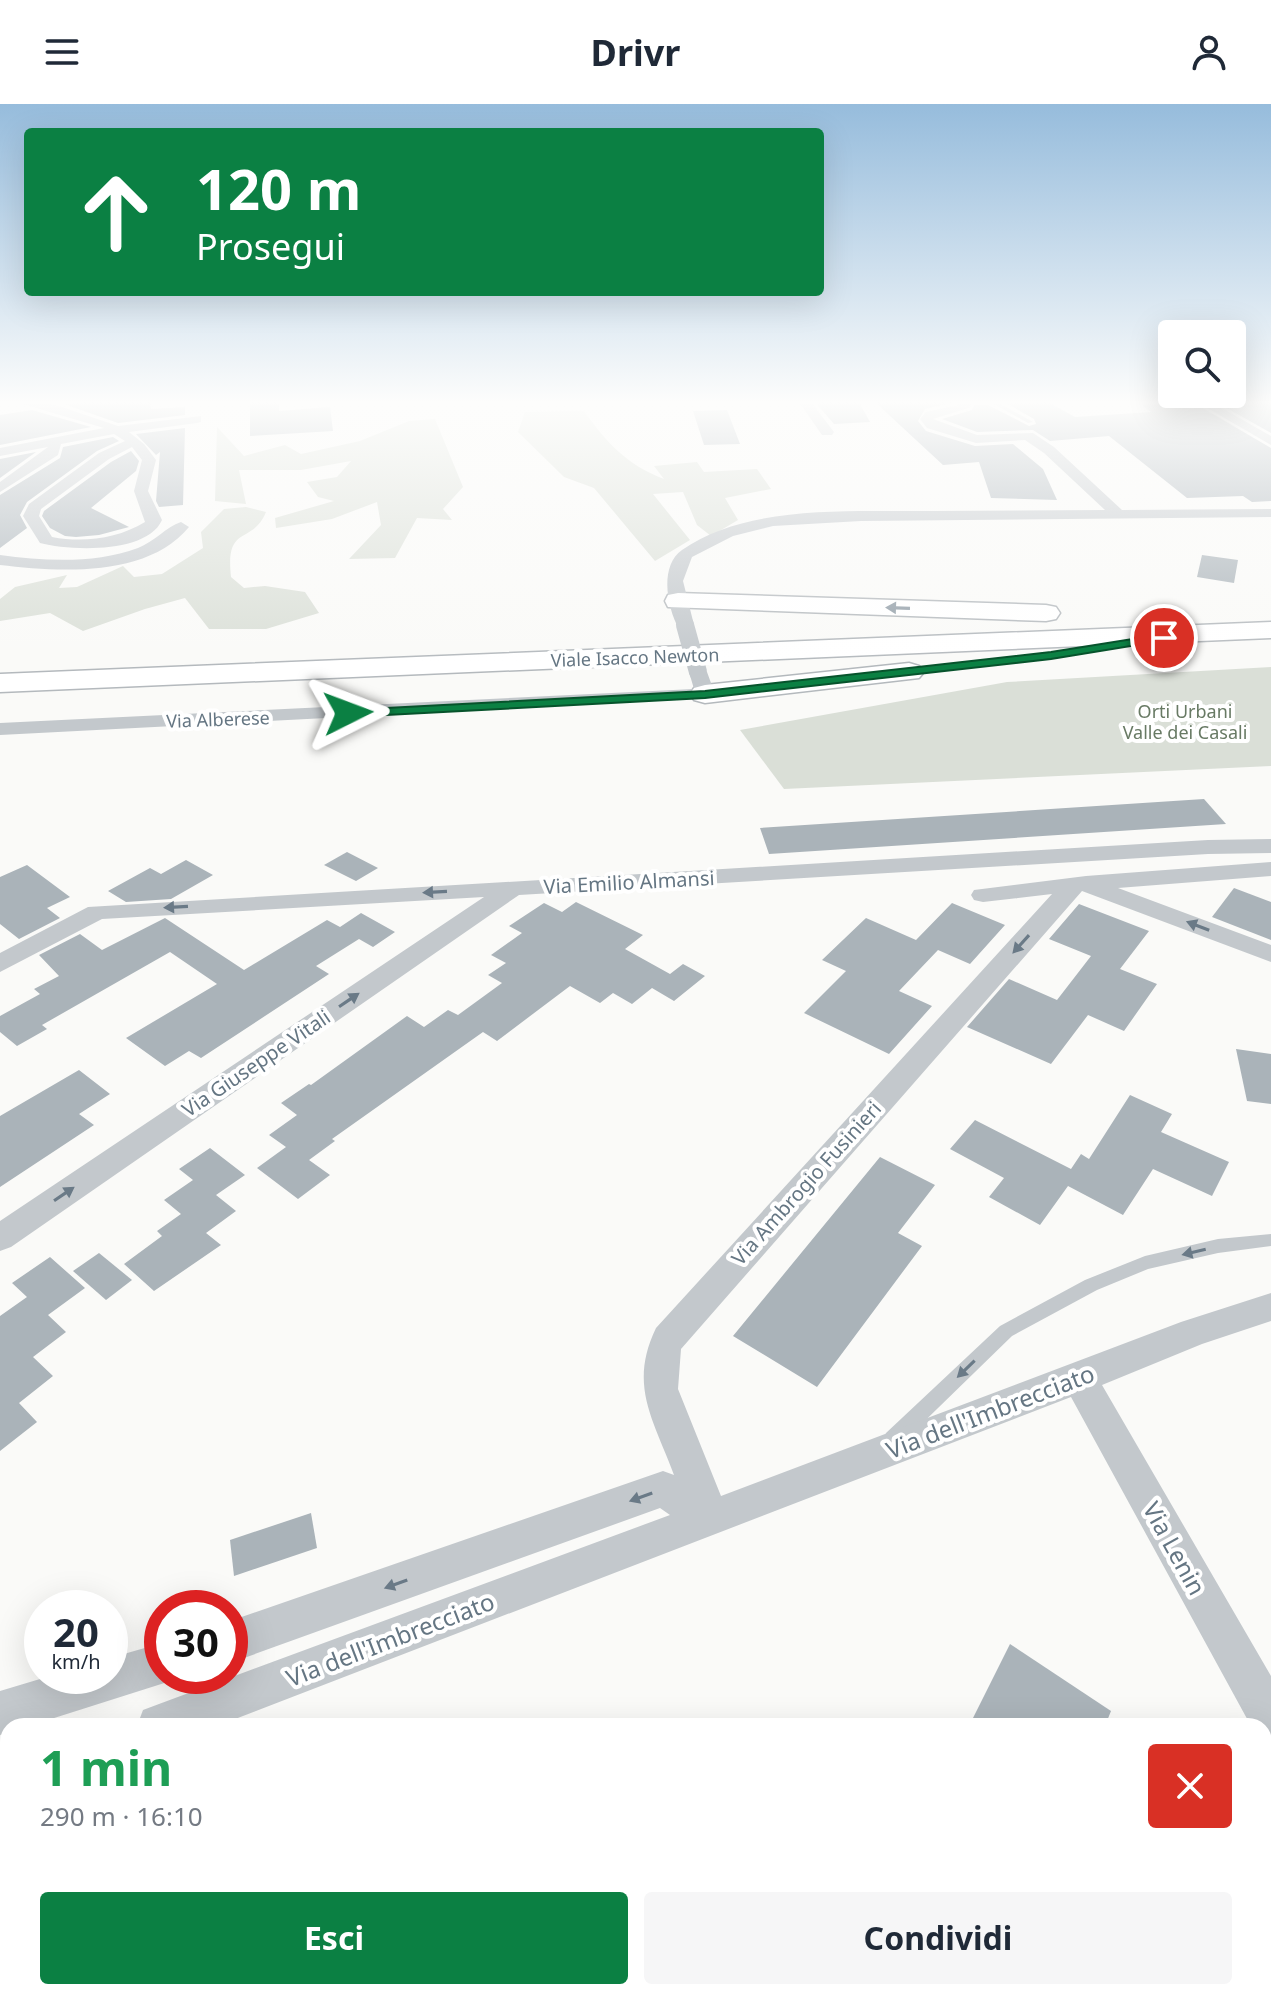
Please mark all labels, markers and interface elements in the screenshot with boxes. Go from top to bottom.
text: Drivr [591,28,680,77]
icon: menu [40,30,84,74]
icon: person [1187,30,1231,74]
text: 120 m [196,150,361,226]
icon: ahead [64,160,168,264]
text: Prosegui [196,222,345,271]
map controls [1158,320,1246,408]
button: search [1158,320,1246,408]
one-way arrow [885,602,910,615]
pin [1130,604,1198,672]
icon: arrive [1142,616,1186,660]
street label: Viale Isacco Newton [550,642,720,672]
position arrow [306,671,390,755]
park label: Orti Urbani Valle dei Casali [1123,699,1247,744]
street label: Via Alberese [166,705,270,733]
street label: Via Emilio Almansi [543,864,715,900]
one-way arrow [422,886,447,899]
one-way arrow [163,901,188,914]
one-way arrow [1186,919,1210,932]
one-way arrow [1012,935,1030,954]
one-way arrow [338,993,359,1008]
street label: Via Giuseppe Vitali [177,1003,335,1123]
street label: Via Ambrogio Fusinieri [725,1095,887,1271]
one-way arrow [54,1187,75,1202]
one-way arrow [1181,1246,1206,1258]
street label: Via dell'Imbrecciato [881,1356,1099,1466]
one-way arrow [957,1359,976,1377]
one-way arrow [629,1491,653,1503]
street label: Via Lenin [1136,1495,1214,1601]
one-way arrow [384,1578,408,1590]
street label: Via dell'Imbrecciato [281,1584,499,1694]
speed limit sign: 30 [144,1590,248,1694]
text: 20 [53,1604,99,1659]
text: km/h [51,1648,101,1675]
text: 1 min [40,1735,172,1800]
button: close [1148,1744,1232,1828]
text: 290 m · 16:10 [40,1798,203,1834]
button: Esci [40,1892,628,1984]
button: Condividi [644,1892,1232,1984]

